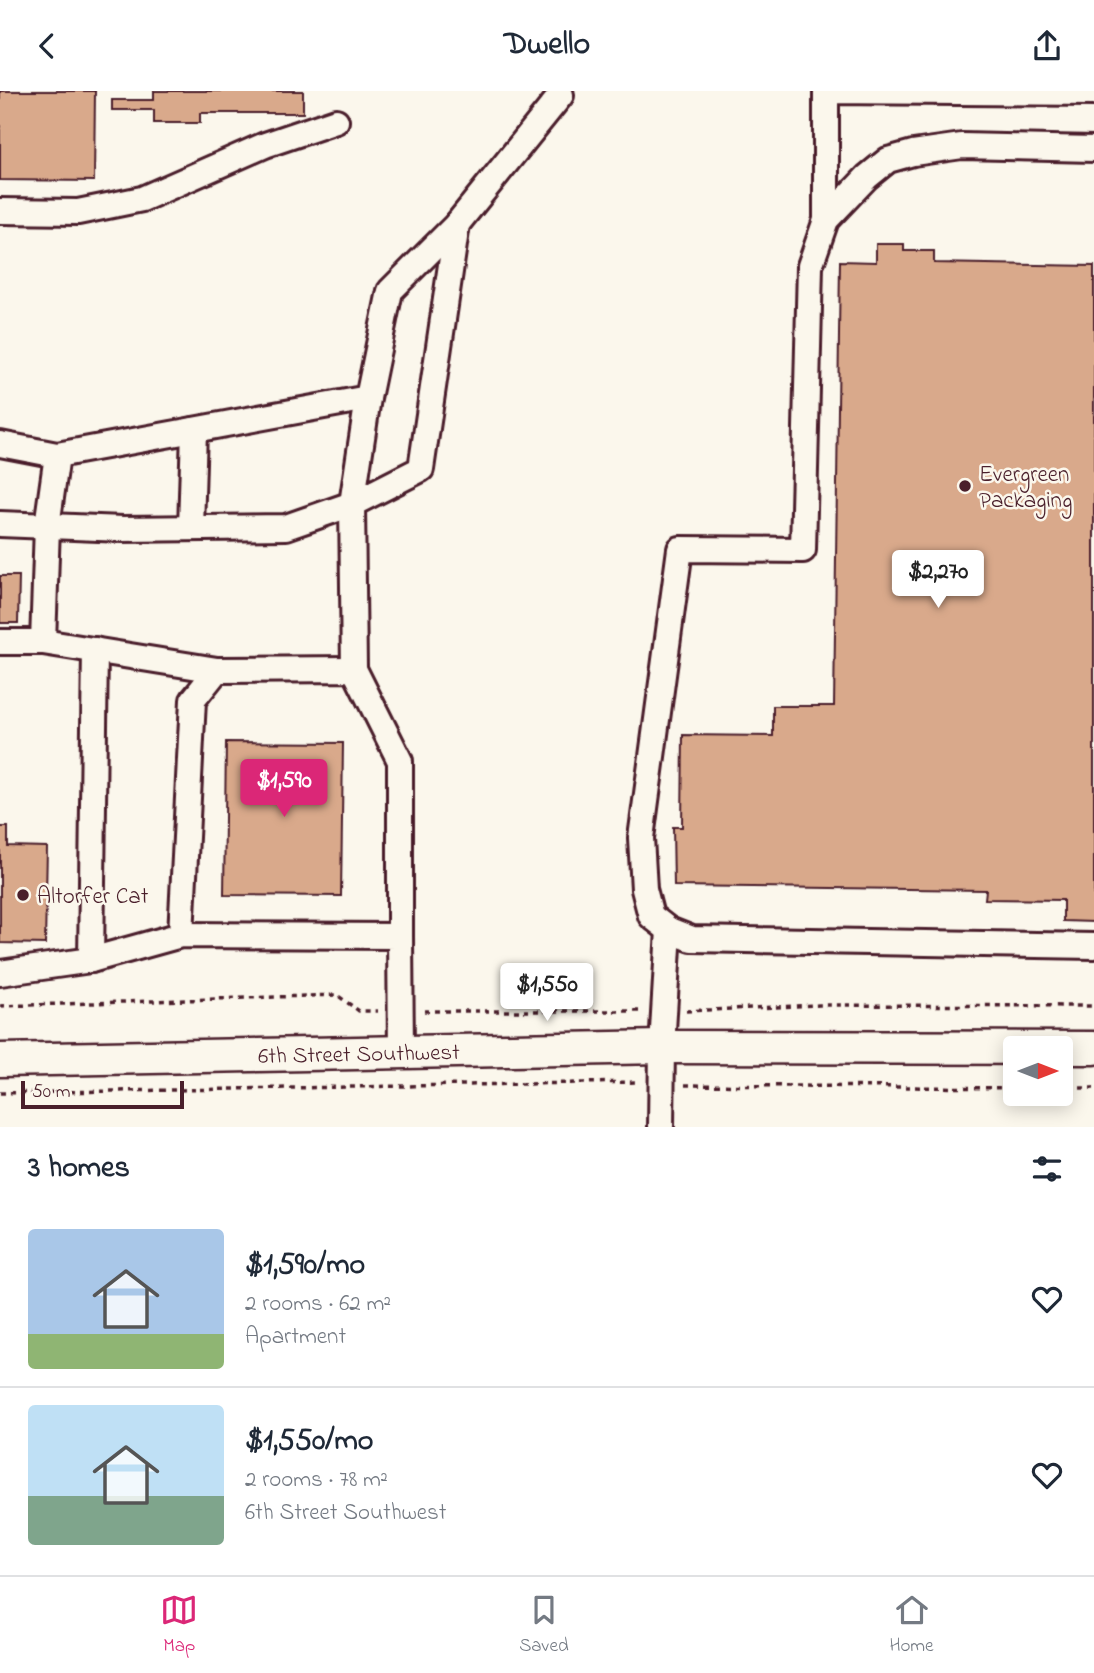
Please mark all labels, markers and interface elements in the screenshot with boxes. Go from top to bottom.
text: Dwello [504,22,590,69]
icon: back [28,27,66,65]
icon: share [1028,27,1066,65]
place label: Evergreen Packaging [979,459,1072,519]
marker: Evergreen Packaging [957,478,973,494]
pin: $2,270 [881,551,995,610]
text: $2,270 [908,556,968,589]
pin: $1,590 [227,759,341,819]
text: $1,590 [256,765,312,798]
place label: Altorfer Cat [37,881,149,914]
marker: Altorfer Cat [15,887,31,903]
pin: $1,550 [490,963,604,1023]
text: $1,550 [516,969,578,1002]
north arrow [1003,1036,1073,1106]
map controls [1003,1036,1073,1106]
street label: 6th Street Southwest [258,1037,460,1074]
scale bar [21,1078,184,1110]
text: 50 m [32,1079,71,1106]
text: 3 homes [28,1147,130,1191]
icon: filters [1028,1150,1066,1188]
text: $1,590/mo [245,1244,365,1288]
icon: home [84,1257,168,1341]
icon: heart [1028,1280,1066,1318]
text: 2 rooms · 62 m² [245,1288,391,1321]
text: Apartment [245,1321,346,1354]
text: $1,550/mo [245,1420,373,1464]
icon: home [84,1433,168,1517]
icon: heart [1028,1456,1066,1494]
text: 2 rooms · 78 m² [245,1464,388,1497]
text: 6th Street Southwest [245,1497,447,1530]
tab: Map [160,1591,198,1660]
tab: Saved [519,1591,569,1660]
tab: Home [889,1591,934,1660]

